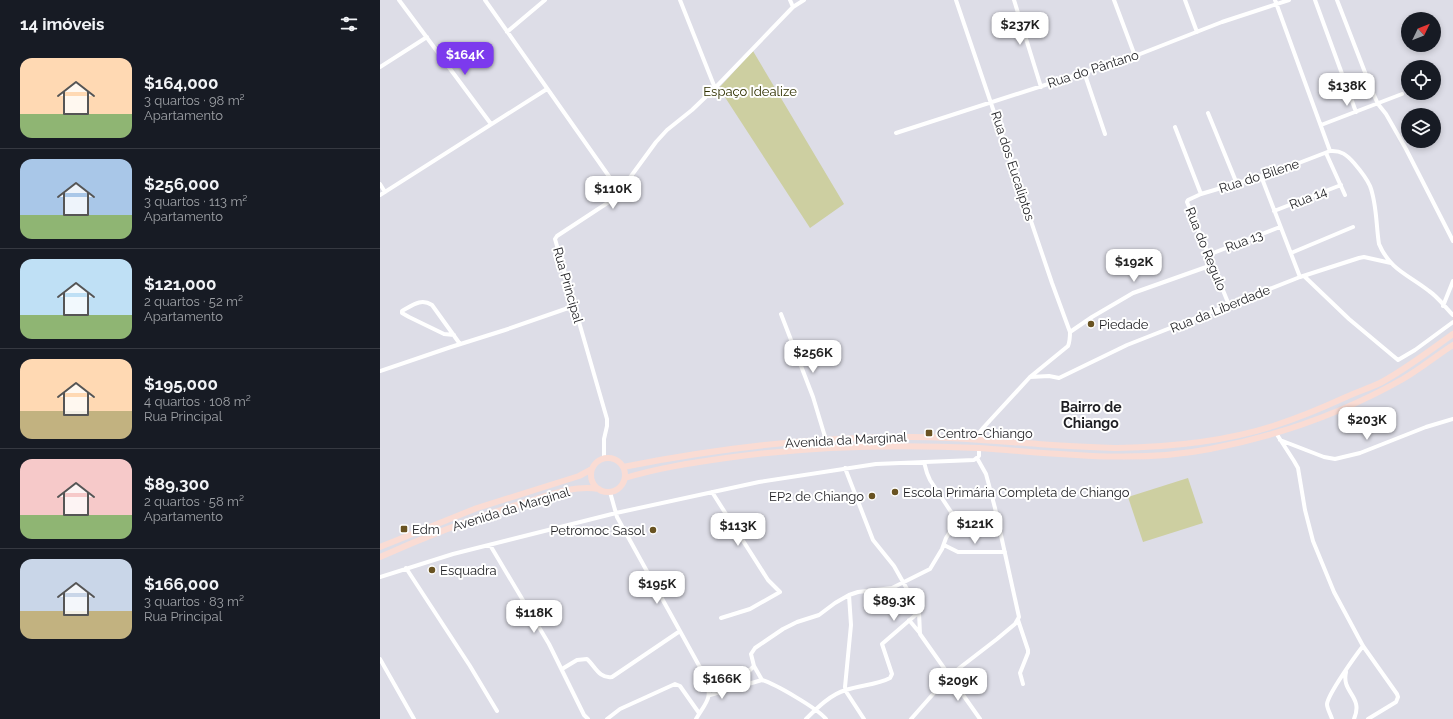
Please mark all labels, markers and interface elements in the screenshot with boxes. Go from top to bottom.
pin: $237K [992,12,1048,46]
north arrow [1401,12,1441,52]
map controls [1401,12,1441,148]
icon: filters [338,13,360,35]
text: 14 imóveis [20,14,104,34]
text: $237K [1001,17,1039,32]
pin: $164K [437,42,493,76]
text: $164K [446,47,484,62]
street label: Rua do Pântano [1045,47,1141,91]
button: locate [1401,60,1441,100]
text: $164,000 [144,73,218,93]
pin: $138K [1319,73,1375,107]
icon: home [52,74,100,122]
text: $138K [1328,78,1366,93]
park label: Espaço Idealize [703,84,797,99]
text: 3 quartos · 98 m² [144,93,245,108]
text: Apartamento [144,108,223,123]
button: layers [1401,108,1441,148]
street label: Rua dos Eucaliptos [988,109,1038,223]
street label: Rua do Bilene [1217,156,1301,196]
text: $256,000 [144,174,219,194]
icon: home [52,175,100,223]
pin: $110K [585,176,641,210]
text: $110K [594,181,632,196]
street label: Rua 14 [1287,184,1329,212]
text: 3 quartos · 113 m² [144,194,247,209]
street label: Rua do Regulo [1182,205,1230,293]
text: Apartamento [144,209,223,224]
street label: Rua 13 [1223,227,1265,255]
street label: Rua Principal [550,245,586,325]
pin: $192K [1106,249,1162,283]
text: $192K [1115,254,1153,269]
text: $121,000 [144,274,216,294]
icon: home [52,275,100,323]
street label: Rua da Liberdade [1168,282,1272,336]
text: 2 quartos · 52 m² [144,294,243,309]
text: Apartamento [144,309,223,324]
place label: Piedade [1099,317,1149,332]
marker: Piedade [1086,319,1096,329]
pin: $256K [785,340,841,374]
text: $256K [793,345,833,360]
text: $195,000 [144,374,218,394]
icon: home [52,375,100,423]
text: 4 quartos · 108 m² [144,394,251,409]
district label: Bairro de Chiango [1060,399,1122,431]
pin: $203K [1339,407,1395,441]
text: Rua Principal [144,409,222,424]
text: $203K [1347,412,1387,427]
place label: Centro-Chiango [937,426,1033,441]
marker: Centro-Chiango [924,428,934,438]
street label: Avenida da Marginal [785,429,908,451]
text: $89,300 [144,474,209,494]
icon: home [52,475,100,523]
street label: Avenida da Marginal [450,484,572,534]
place label: Escola Primária Completa de Chiango [903,485,1130,500]
marker: Escola Primária Completa de Chiango [890,487,900,497]
place label: EP2 de Chiango [769,489,864,504]
marker: EP2 de Chiango [867,491,877,501]
text: 2 quartos · 58 m² [144,494,244,509]
text: Apartamento [144,509,223,524]
pin: $121K [947,511,1003,545]
pin: $113K [710,513,766,547]
text: $121K [956,516,994,531]
text: $113K [719,518,757,533]
place label: Edm [412,522,440,537]
place label: Petromoc Sasol [550,523,645,538]
marker: Edm [399,524,409,534]
marker: Petromoc Sasol [648,525,658,535]
place label: Esquadra [440,563,497,578]
marker: Esquadra [427,565,437,575]
pin: $195K [629,571,685,605]
text: $166,000 [144,574,219,594]
icon: home [52,575,100,623]
text: $195K [638,576,676,591]
pin: $89.3K [861,588,927,622]
text: $89.3K [873,593,915,608]
text: 3 quartos · 83 m² [144,594,244,609]
pin: $118K [506,600,562,634]
text: $118K [515,605,553,620]
text: Rua Principal [144,609,222,624]
pin: $166K [694,666,750,700]
pin: $209K [930,668,986,702]
text: $166K [702,671,742,686]
text: $209K [938,673,978,688]

